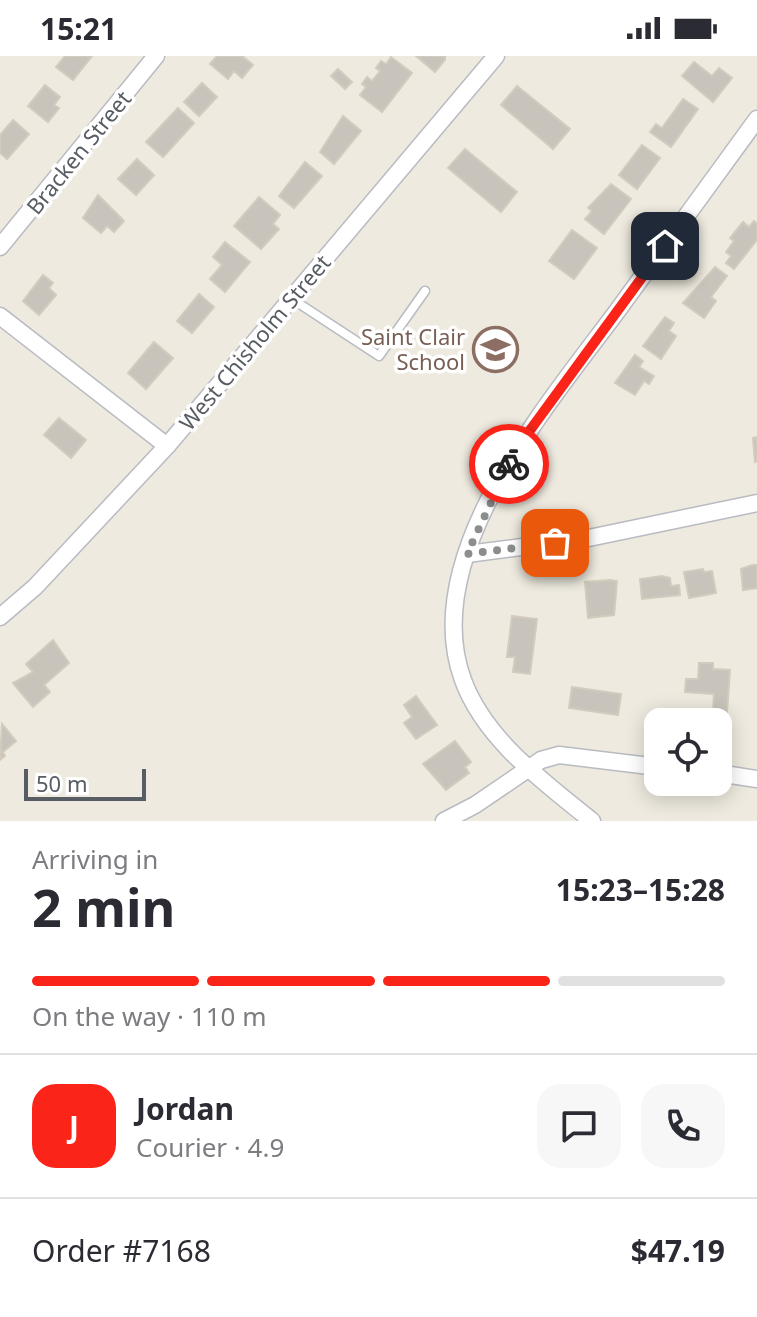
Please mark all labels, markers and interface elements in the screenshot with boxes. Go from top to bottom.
text: 15:21 [40,8,117,49]
street label: Bracken Street [19,84,137,220]
pin [631,212,699,280]
icon: home [643,224,687,268]
street label: West Chisholm Street [172,248,336,436]
place label: Saint Clair School [361,321,465,376]
school or university icon: Saint Clair School [472,325,520,373]
courier [469,424,549,504]
icon: bike [487,442,531,486]
pin [521,509,589,577]
icon: bag [533,521,577,565]
map controls [644,708,732,796]
button: locate [644,708,732,796]
scale bar [24,765,146,801]
text: 50 m [36,768,87,798]
text: Arriving in [32,841,158,877]
text: 15:23–15:28 [556,869,725,910]
text: 2 min [32,871,175,942]
text: On the way · 110 m [32,998,266,1034]
button: chat [537,1084,621,1168]
button: phone [641,1084,725,1168]
text: Jordan [136,1088,234,1129]
text: J [69,1106,79,1147]
text: Courier · 4.9 [136,1129,284,1165]
text: Order #7168 [32,1230,211,1271]
text: $47.19 [631,1230,725,1271]

